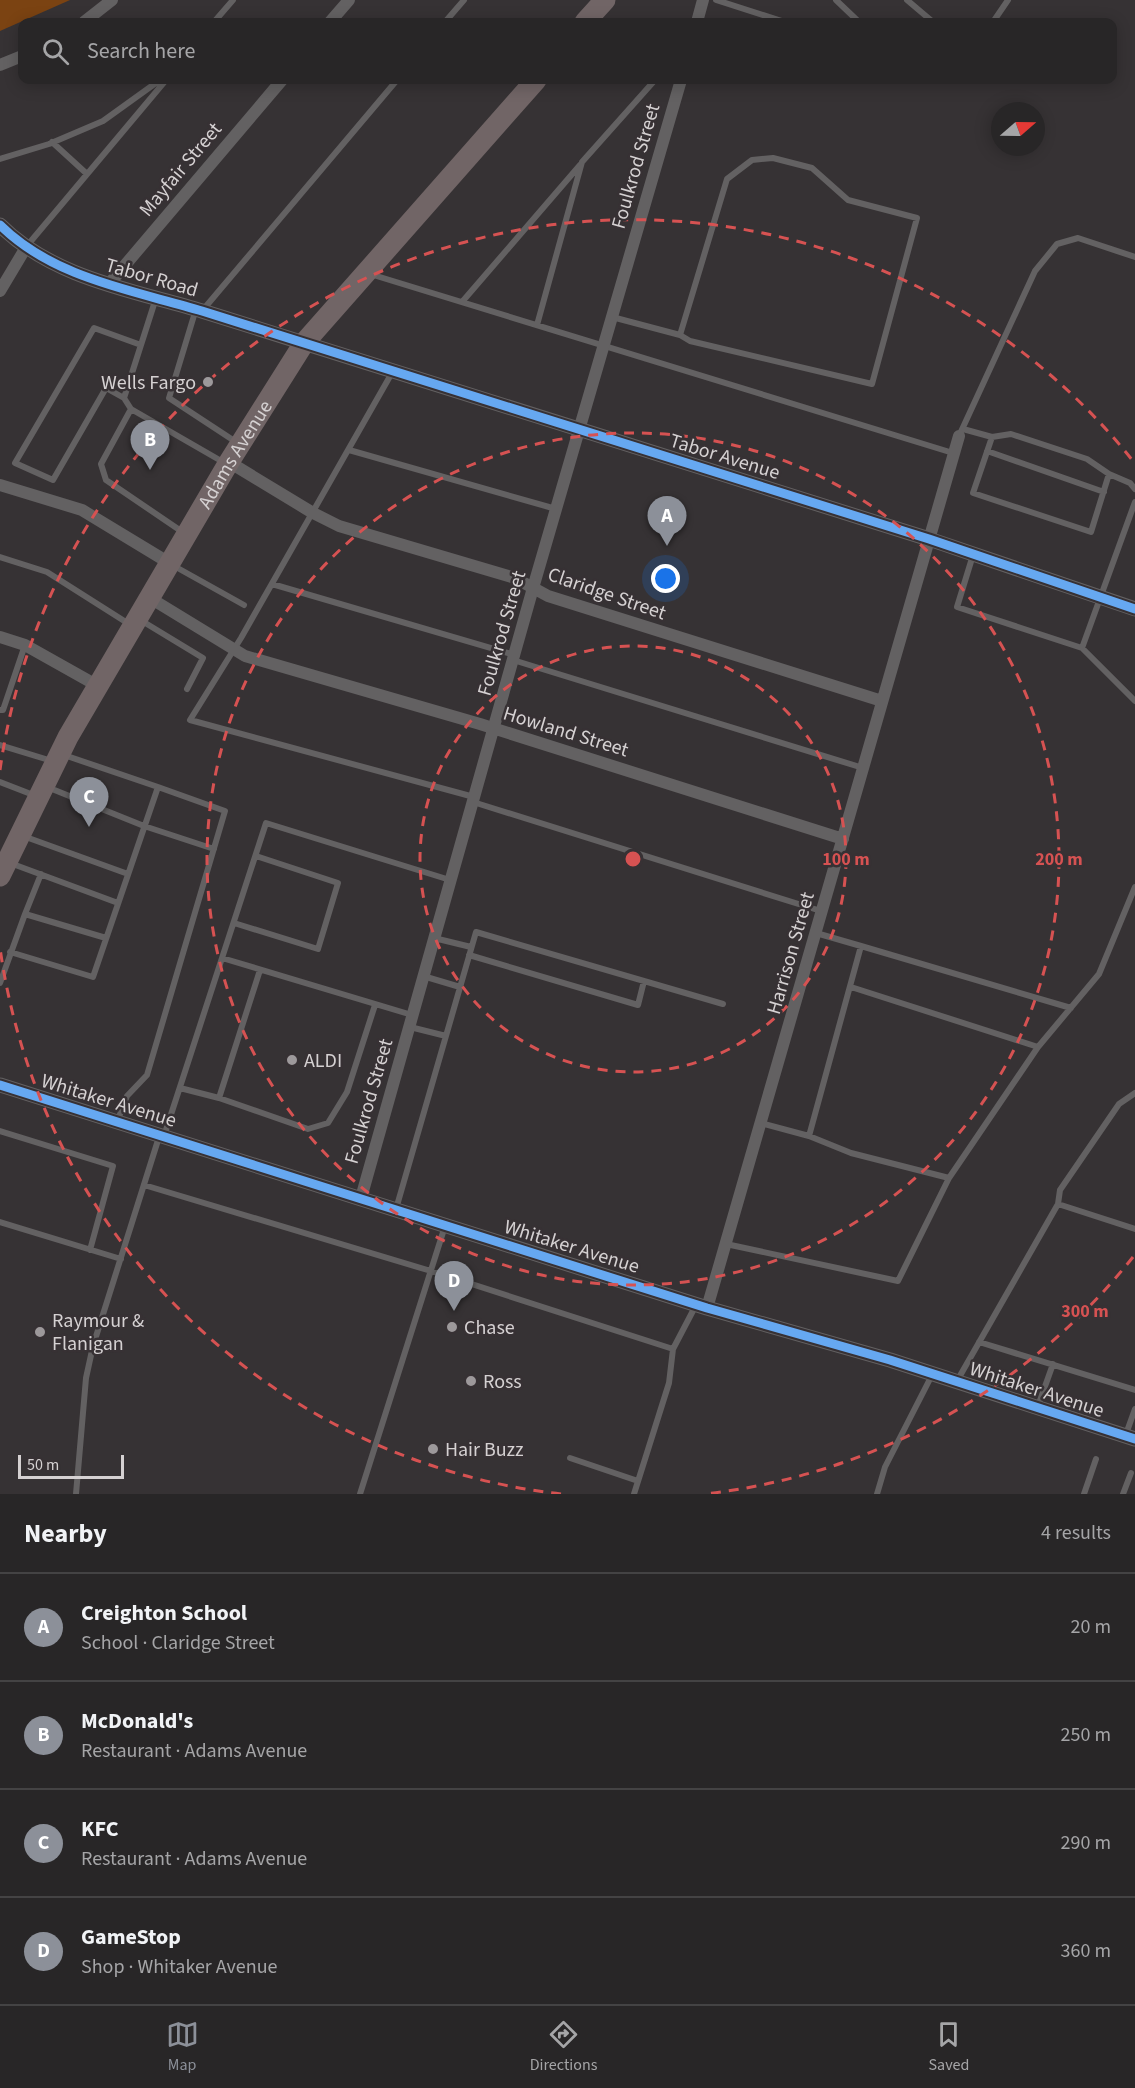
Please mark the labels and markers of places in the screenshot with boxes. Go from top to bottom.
place label: Wells Fargo [101,369,196,397]
marker: Wells Fargo [201,375,215,389]
pin: B [130,420,170,470]
pin: A [648,496,686,546]
pin: C [70,778,109,827]
centre of rings [623,849,643,869]
place label: ALDI [304,1047,342,1075]
marker: ALDI [285,1053,299,1067]
pin: D [434,1262,474,1311]
place label: Raymour & Flanigan [52,1307,144,1358]
place label: Chase [464,1314,515,1342]
marker: Chase [445,1320,459,1334]
marker: Raymour & Flanigan [33,1325,47,1339]
place label: Ross [483,1368,522,1396]
marker: Ross [464,1374,478,1388]
place label: Hair Buzz [445,1436,524,1464]
marker: Hair Buzz [426,1442,440,1456]

